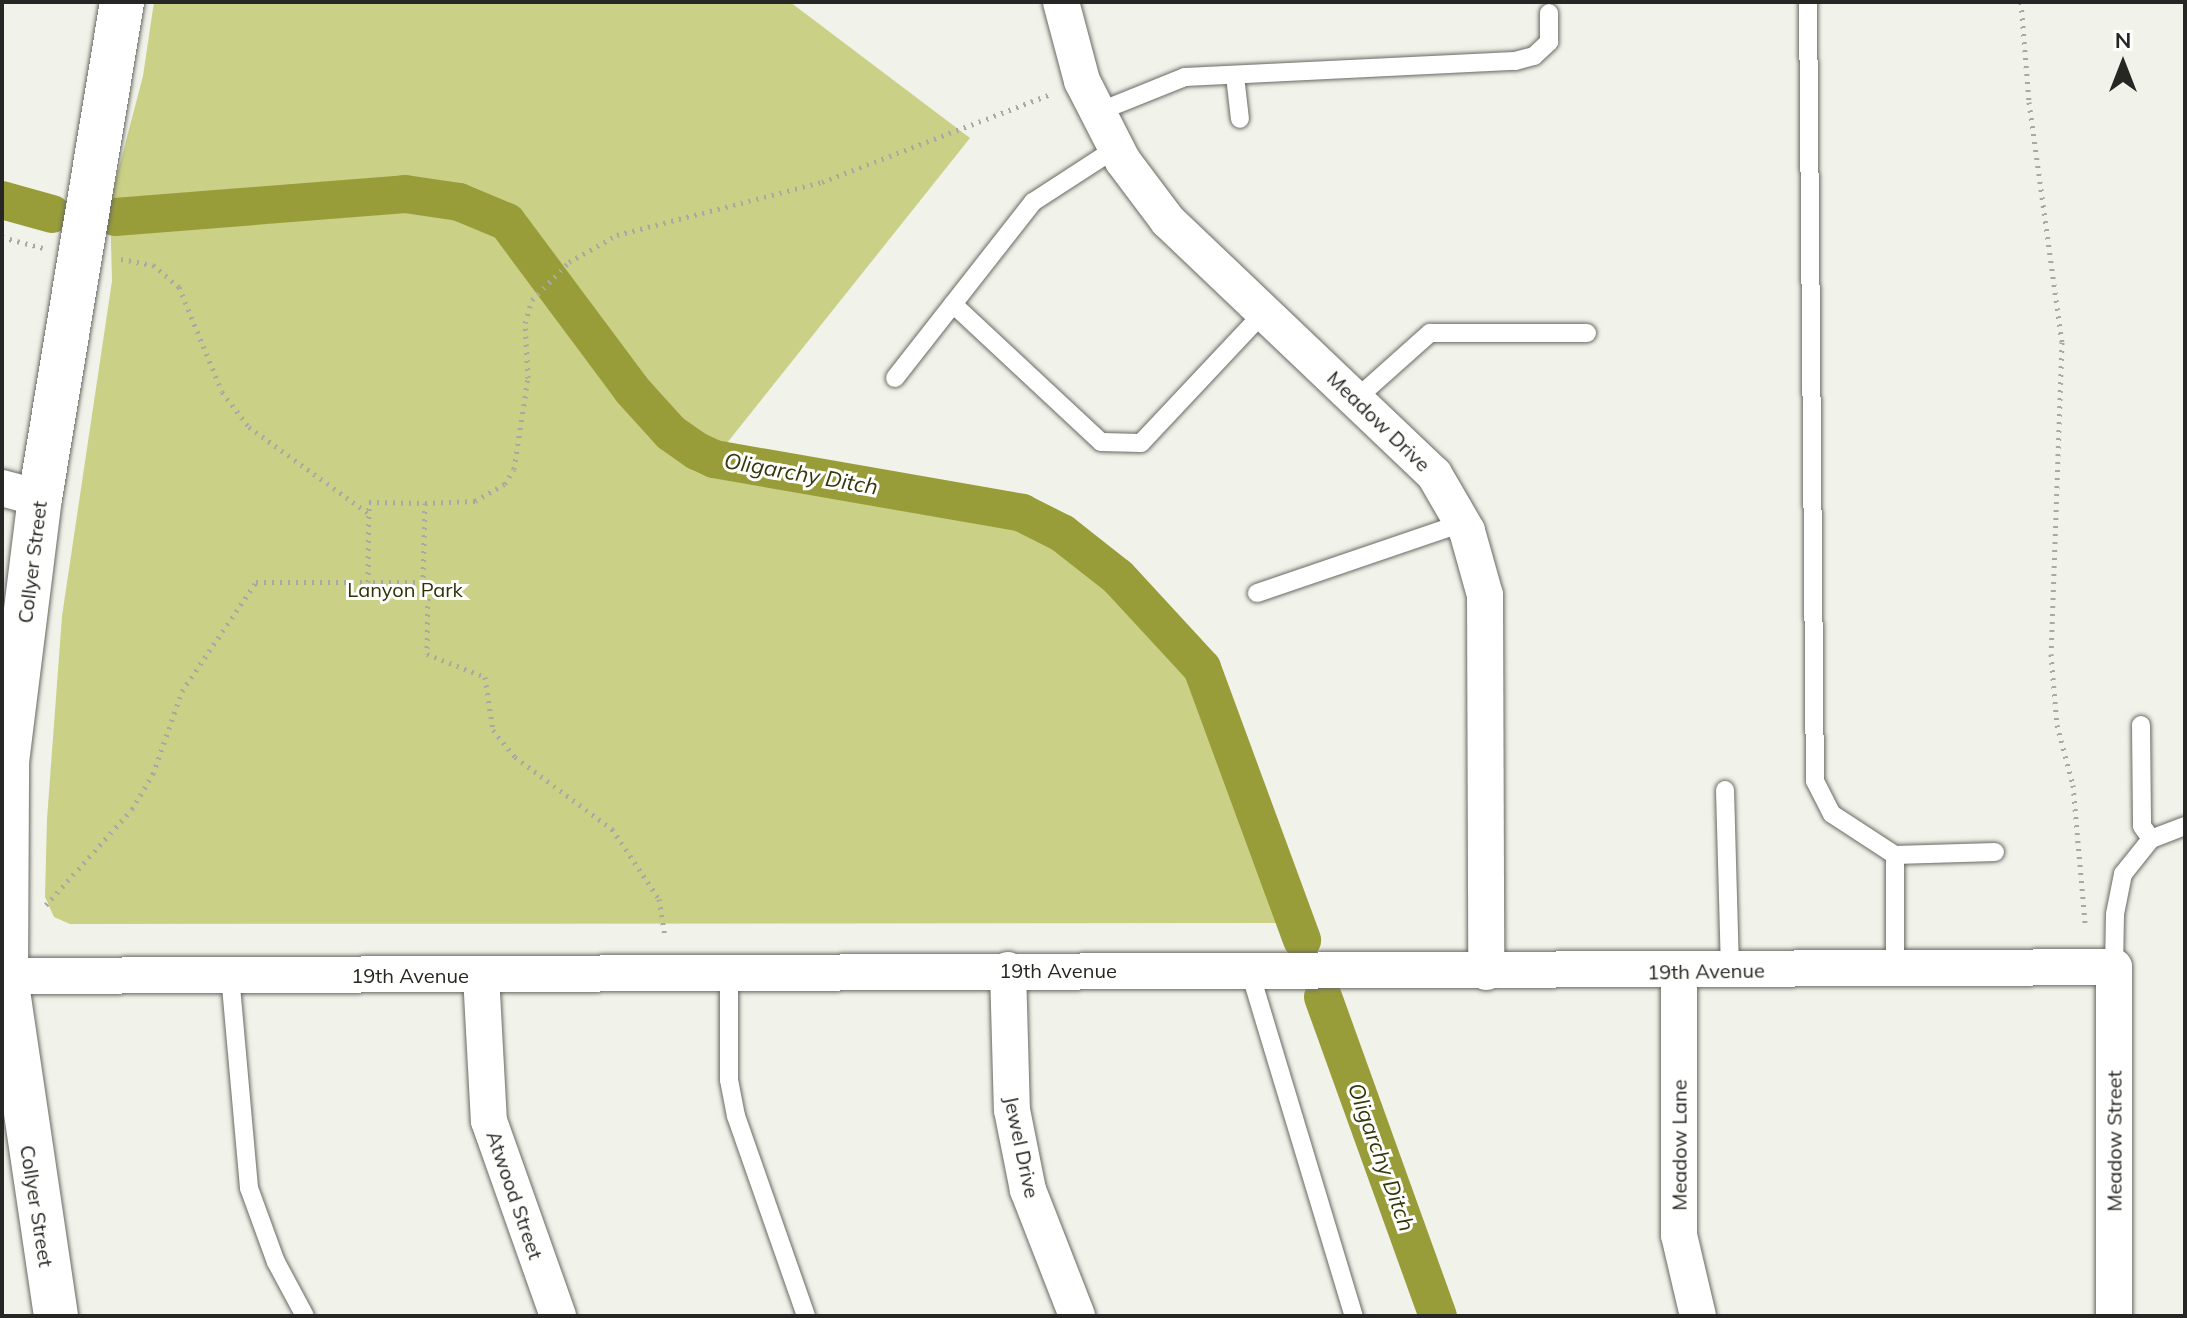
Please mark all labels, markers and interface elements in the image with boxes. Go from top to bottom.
north arrow [2083,24,2163,104]
text: N [2115,26,2131,54]
street label: Meadow Drive [1322,366,1436,476]
water label: Oligarchy Ditch [722,447,880,501]
street label: Collyer Street [13,499,51,625]
park label: Lanyon Park [347,577,463,601]
street label: 19th Avenue [999,958,1117,982]
street label: 19th Avenue [1647,958,1765,984]
street label: 19th Avenue [351,963,469,987]
street label: Meadow Street [2102,1070,2126,1212]
water label: Oligarchy Ditch [1342,1079,1420,1235]
street label: Meadow Lane [1667,1079,1691,1211]
street label: Jewel Drive [999,1094,1045,1200]
street label: Atwood Street [482,1128,548,1262]
street label: Collyer Street [16,1143,58,1269]

